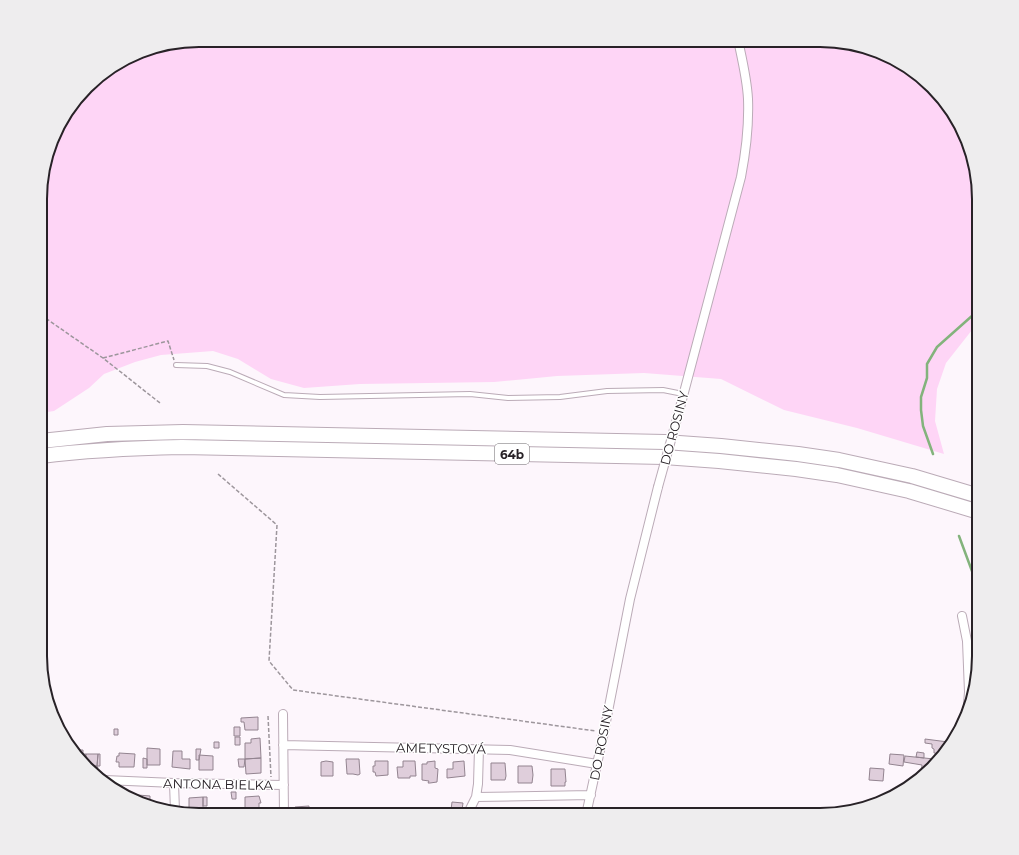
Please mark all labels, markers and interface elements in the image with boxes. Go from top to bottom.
street label: DO ROSINY [656,389,692,467]
road number: 64b [495,444,529,464]
street label: DO ROSINY [586,703,616,782]
street label: AMETYSTOVÁ [396,739,487,757]
street label: ANTONA BIELKA [163,775,274,793]

